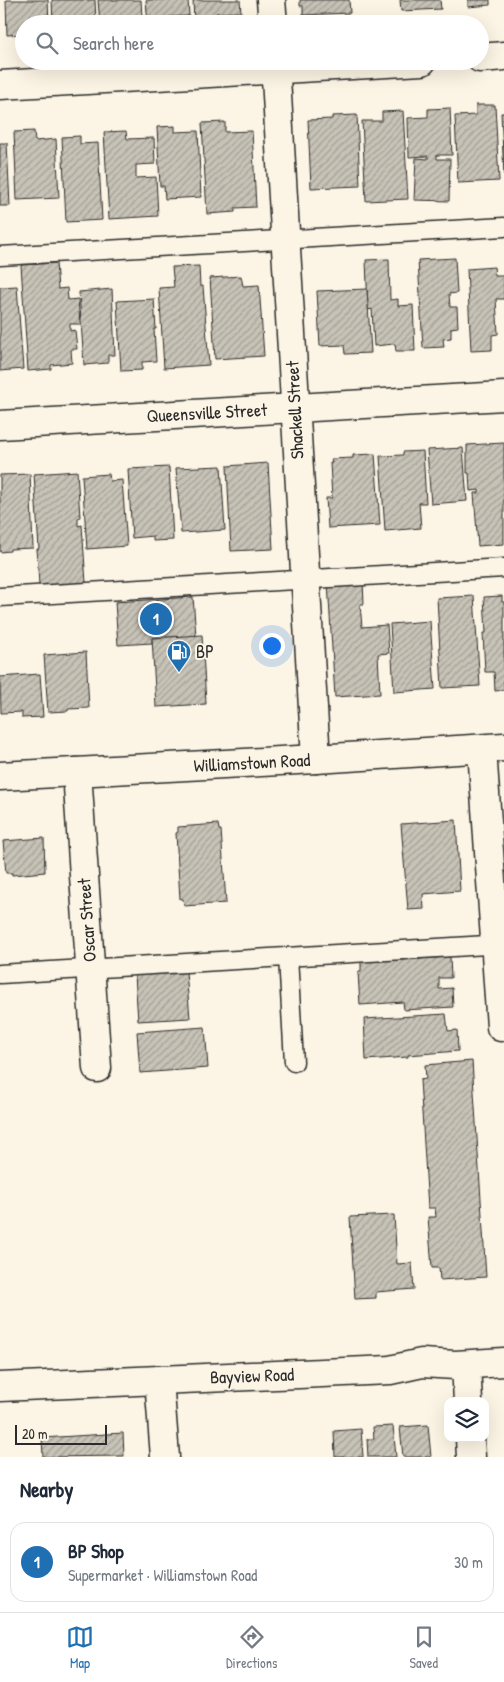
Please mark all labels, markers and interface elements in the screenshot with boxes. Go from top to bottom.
search box [15,15,489,70]
icon: search [33,29,61,57]
text: Search here [73,30,154,56]
street label: Shackell Street [279,359,310,460]
street label: Queensville Street [146,397,269,428]
pin: 1 [140,600,172,638]
your location [259,633,285,659]
fuel station icon: BP [166,639,192,673]
place label: BP [196,639,214,664]
street label: Williamstown Road [193,747,311,778]
street label: Oscar Street [71,876,102,963]
street label: Bayview Road [209,1362,294,1389]
map controls [444,1397,489,1442]
button: layers [444,1397,489,1442]
scale bar [15,1422,108,1445]
text: 20 m [22,1424,48,1443]
text: Nearby [20,1475,73,1504]
text: BP Shop [68,1538,124,1564]
text: 1 [34,1551,40,1573]
text: 30 m [454,1551,483,1573]
text: Supermarket · Williamstown Road [68,1564,257,1586]
tab: Map [66,1623,94,1672]
tab: Directions [226,1623,277,1672]
tab: Saved [409,1623,438,1672]

